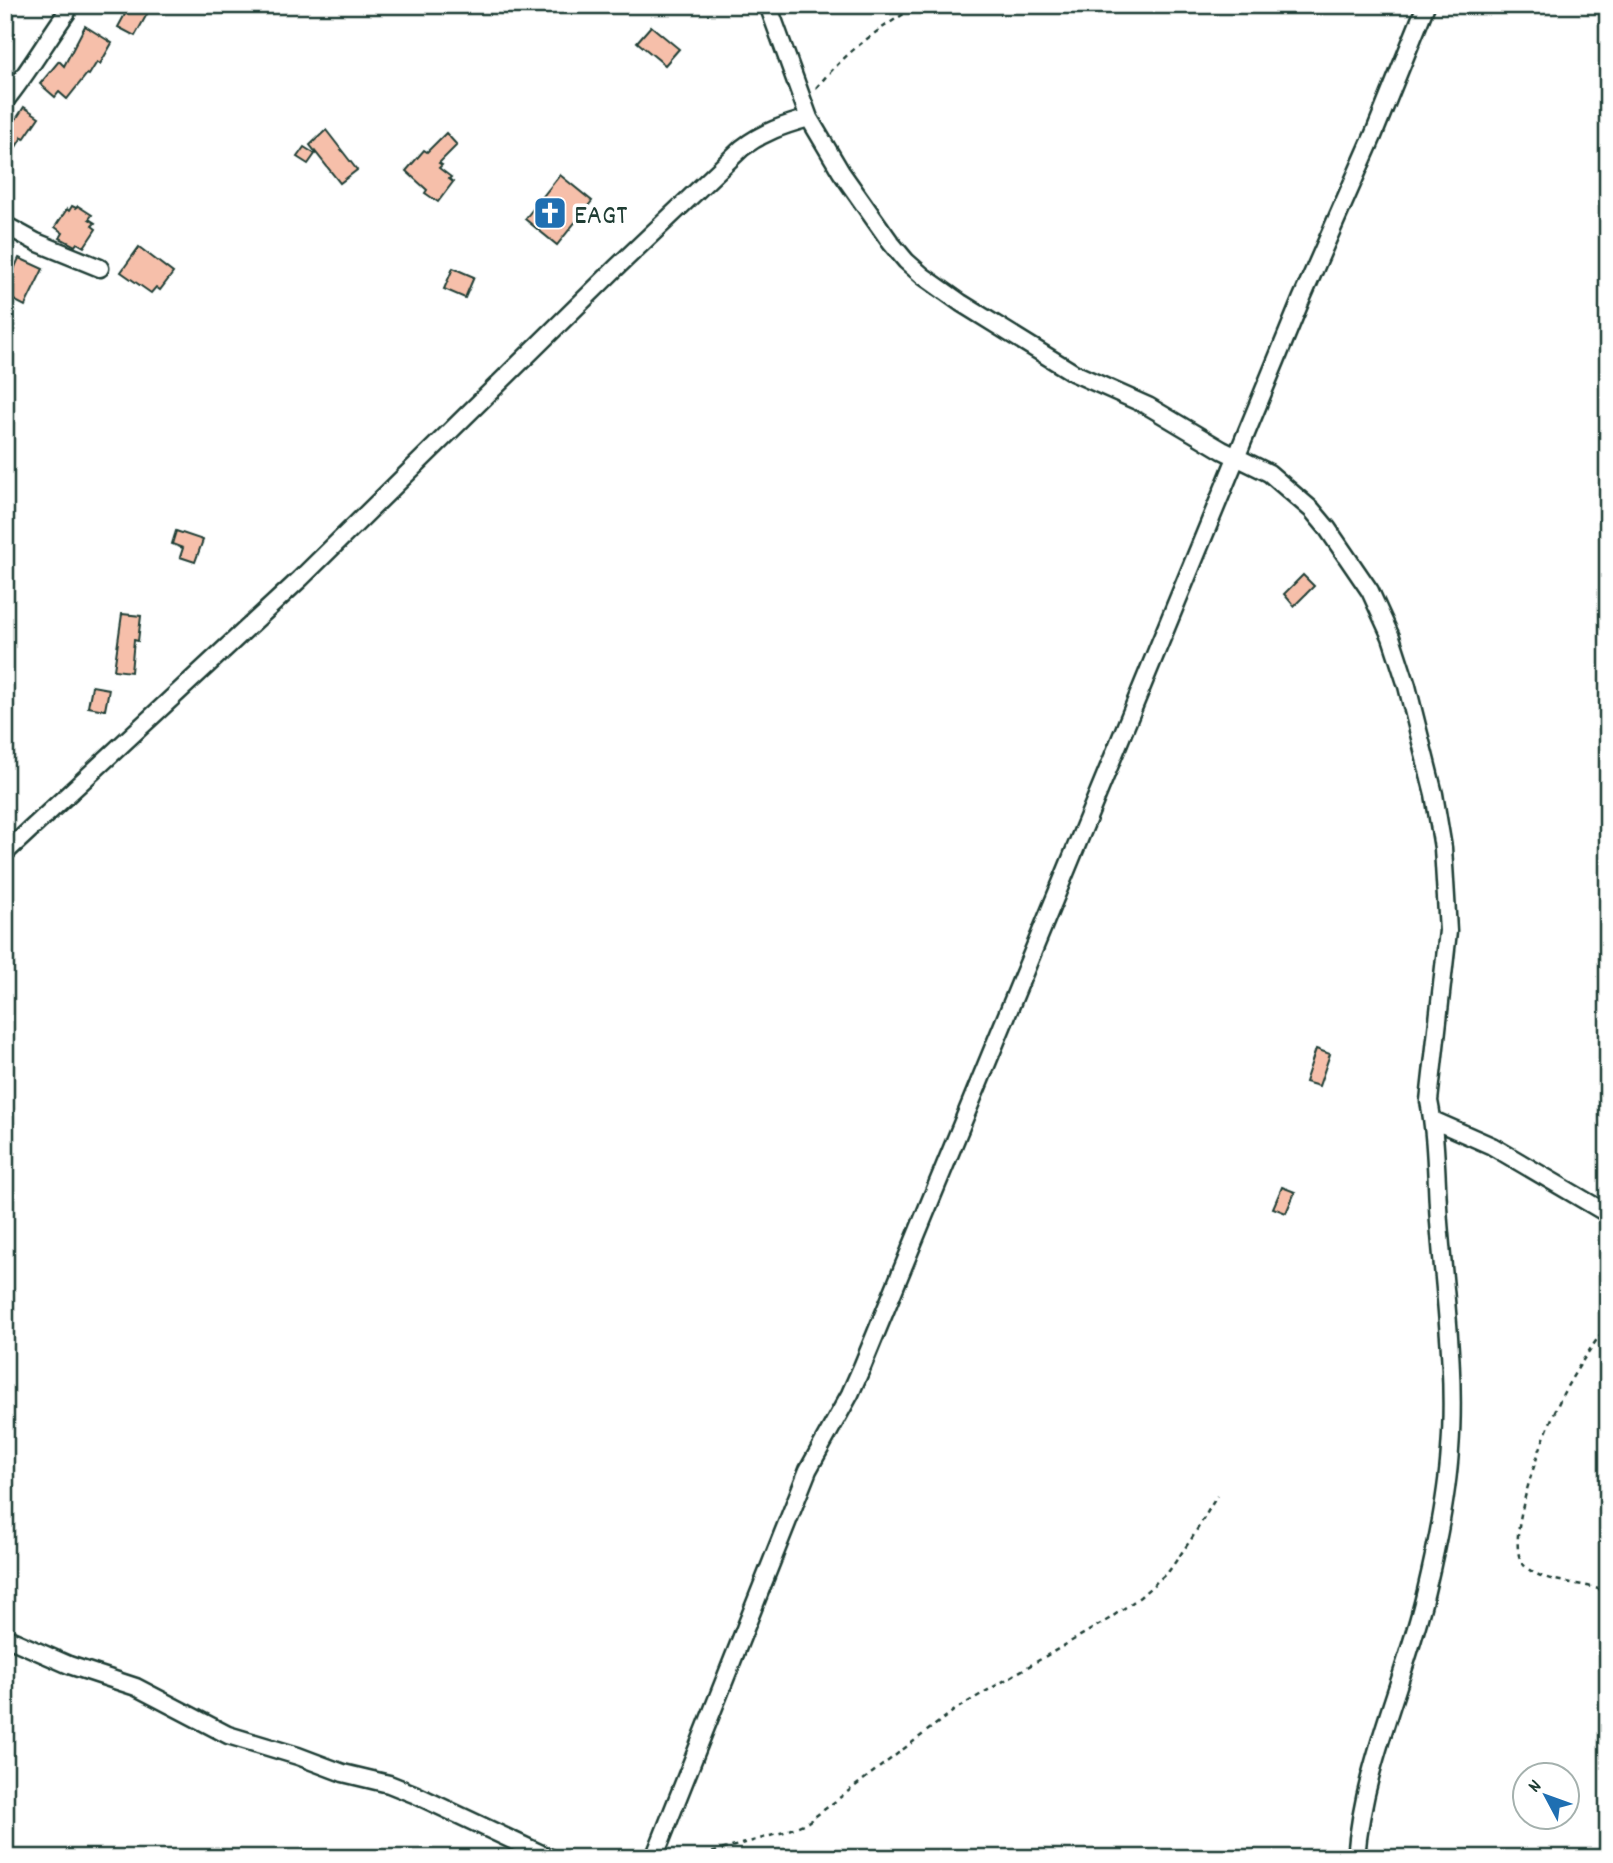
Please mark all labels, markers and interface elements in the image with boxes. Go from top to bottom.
church icon: EAGT [531,194,569,232]
place label: EAGT [574,198,627,238]
north arrow [1512,1762,1582,1832]
text: N [1523,1775,1549,1800]

